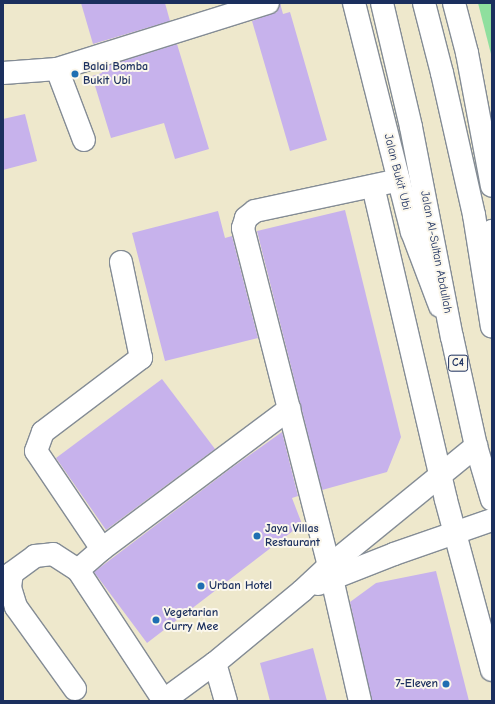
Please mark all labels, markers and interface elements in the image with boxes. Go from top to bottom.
place label: Balai Bomba Bukit Ubi [83,60,148,88]
marker: Balai Bomba Bukit Ubi [70,69,80,79]
street label: Jalan Bukit Ubi [381,132,413,212]
street label: Jalan Al-Sultan Abdullah [417,189,455,315]
road number: C4 [448,354,468,372]
place label: Jaya Villas Restaurant [265,522,320,550]
marker: Jaya Villas Restaurant [252,531,262,541]
place label: Urban Hotel [209,579,272,593]
marker: Urban Hotel [196,581,206,591]
place label: Vegetarian Curry Mee [164,606,218,634]
marker: Vegetarian Curry Mee [151,615,161,625]
place label: 7-Eleven [396,677,438,691]
marker: 7-Eleven [441,679,451,689]

